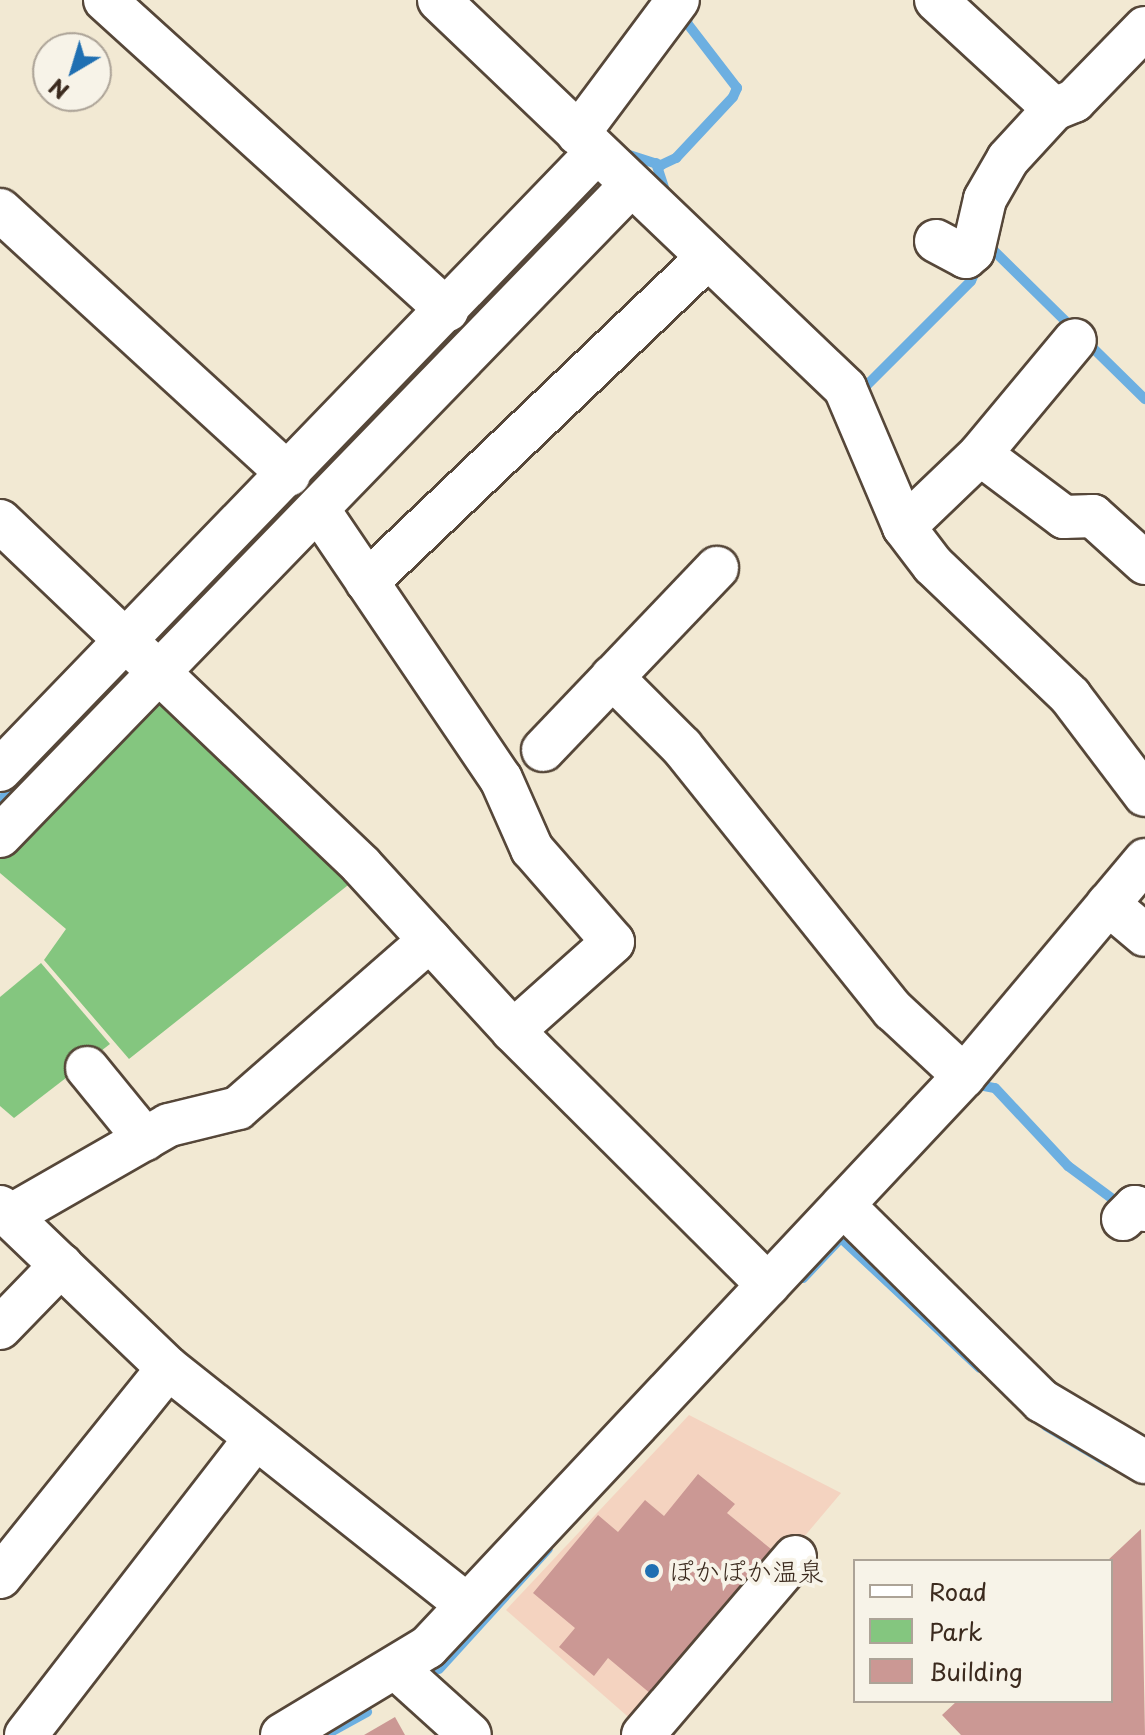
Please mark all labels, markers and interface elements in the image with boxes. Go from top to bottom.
north arrow [32,32,112,112]
text: N [41,71,75,108]
place label: ぽかぽか温泉 [668,1555,824,1587]
legend [853,1559,1113,1703]
marker: ぽかぽか温泉 [643,1562,661,1580]
text: Road [929,1573,987,1609]
text: Park [929,1613,983,1649]
text: Building [929,1653,1023,1689]

